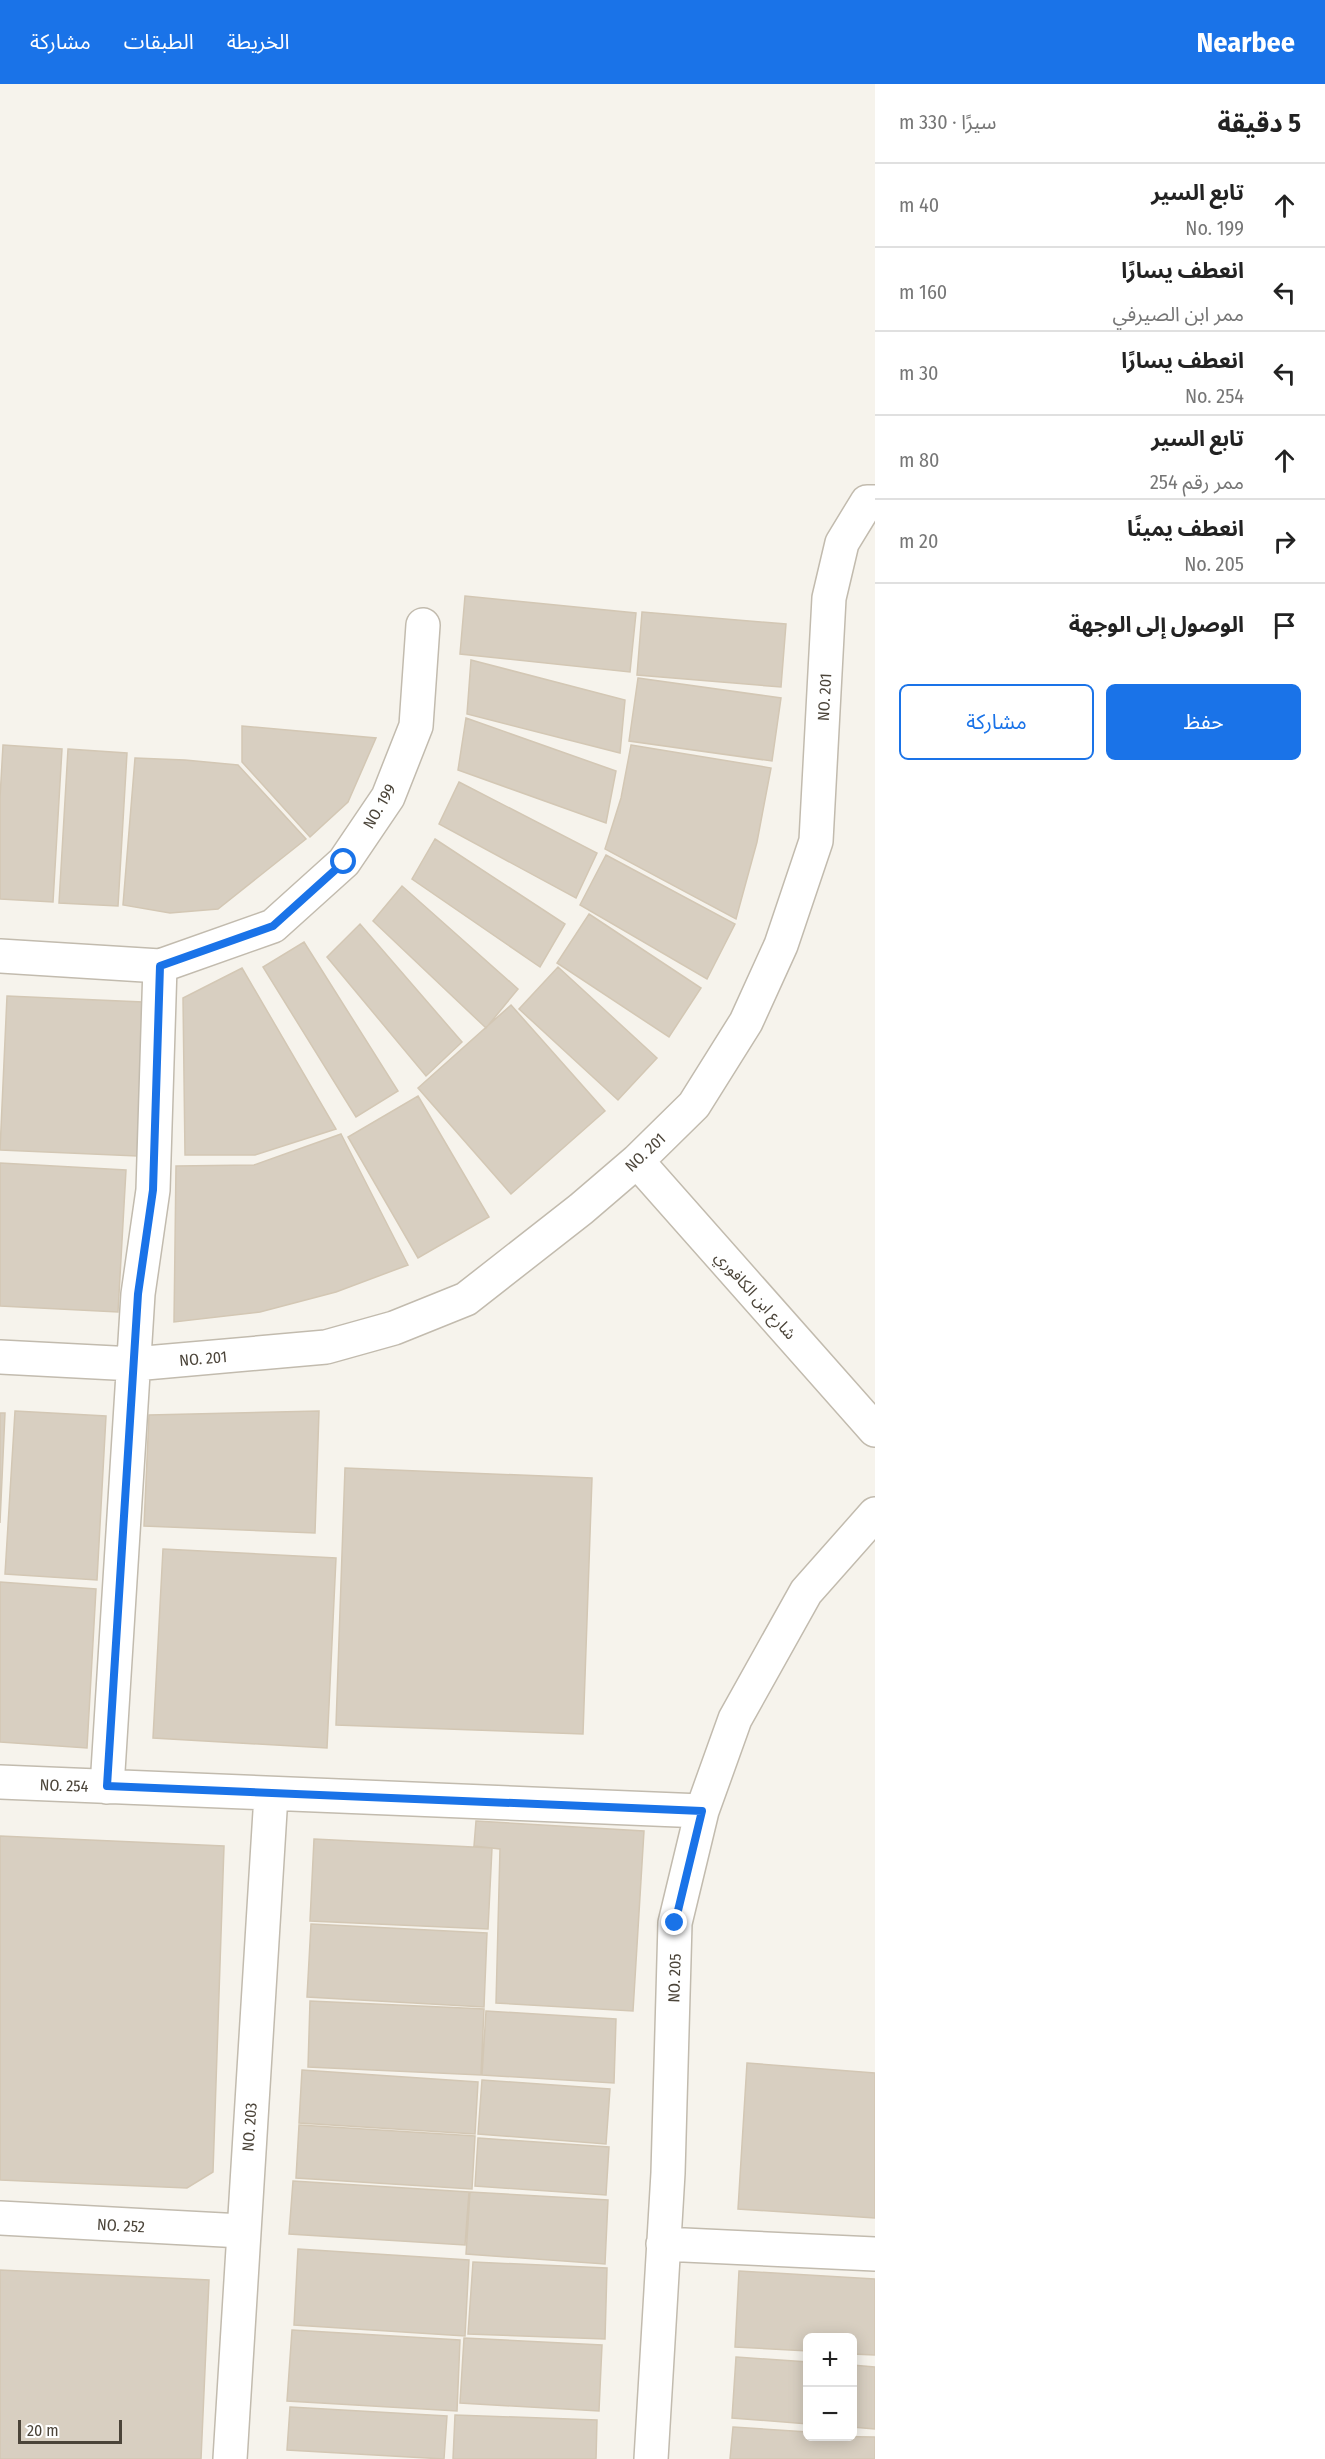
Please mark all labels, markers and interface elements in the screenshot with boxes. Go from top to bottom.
text: Nearbee [1196,26,1295,59]
text: مشاركة [30,29,91,55]
text: الطبقات [124,29,194,55]
text: الخريطة [227,29,290,55]
text: 5 دقيقة [1217,108,1301,139]
text: سيرًا · 330 m [899,110,997,134]
text: تابع السير [1151,179,1244,206]
icon: ahead [1268,189,1301,222]
text: 40 m [899,193,939,217]
text: No. 199 [1185,216,1244,240]
text: انعطف يسارًا [1121,257,1244,284]
icon: left [1268,276,1301,309]
text: 160 m [899,280,947,304]
text: ممر ابن الصيرفي [1113,302,1244,326]
text: انعطف يسارًا [1121,347,1244,374]
icon: left [1268,357,1301,390]
text: 30 m [899,361,939,385]
text: No. 254 [1185,384,1244,408]
text: تابع السير [1151,425,1244,452]
icon: ahead [1268,444,1301,477]
text: 80 m [899,448,940,472]
text: ممر رقم 254 [1150,470,1244,494]
text: انعطف يمينًا [1127,515,1244,542]
icon: right [1268,525,1301,558]
text: 20 m [899,529,938,553]
text: No. 205 [1184,552,1244,576]
icon: arrive [1268,609,1301,642]
text: الوصول إلى الوجهة [1069,611,1244,638]
street label: NO. 201 [814,673,835,721]
button: مشاركة [899,684,1094,760]
button: حفظ [1106,684,1301,760]
street label: NO. 199 [359,780,400,832]
route start [330,848,356,874]
street label: NO. 201 [621,1129,669,1176]
street label: شارع ابن الكافوري [709,1247,800,1345]
street label: NO. 201 [178,1347,228,1370]
street label: NO. 254 [39,1775,89,1796]
route end [661,1909,687,1935]
street label: NO. 205 [664,1953,685,2003]
street label: NO. 203 [238,2102,261,2152]
street label: NO. 252 [97,2215,145,2236]
map controls [803,2333,857,2441]
button: + [803,2333,857,2387]
button: − [803,2387,857,2441]
scale bar [18,2417,122,2444]
text: 20 m [27,2421,58,2440]

